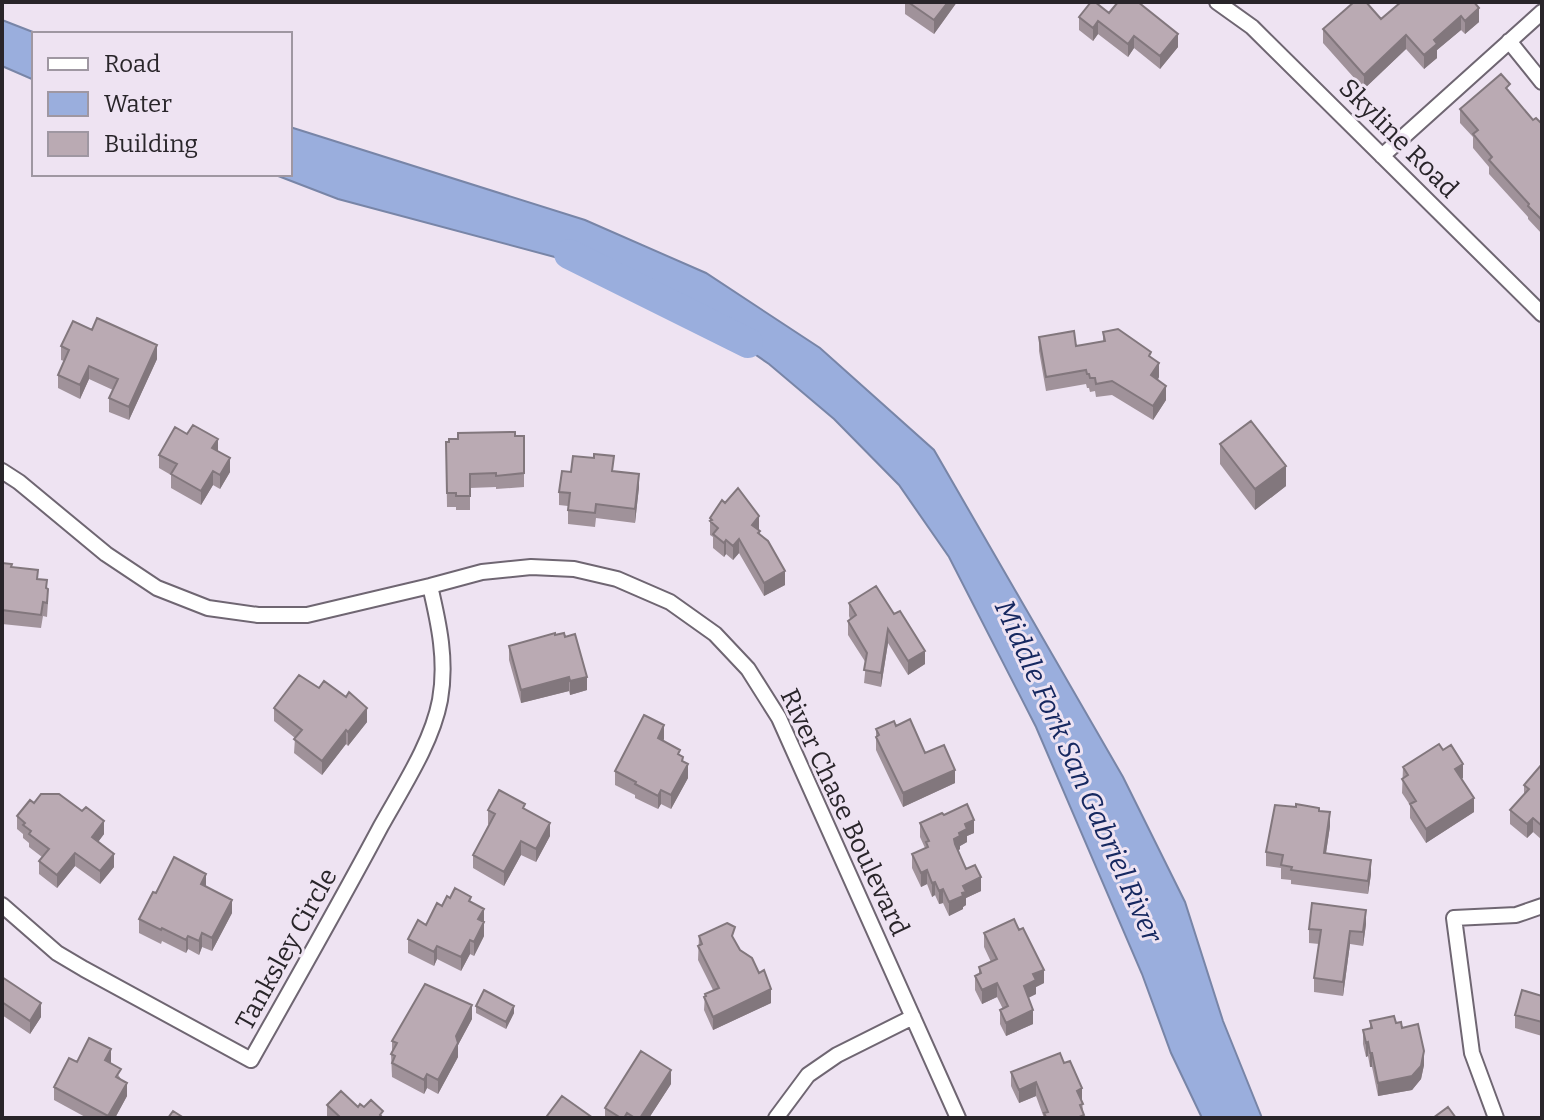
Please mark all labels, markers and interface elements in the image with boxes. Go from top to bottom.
legend [32,32,292,176]
text: Road [104,50,160,78]
street label: Skyline Road [1333,72,1465,204]
text: Water [104,90,172,118]
text: Building [104,130,198,158]
water label: Middle Fork San Gabriel River [988,595,1170,949]
street label: River Chase Boulevard [774,684,915,941]
street label: Tanksley Circle [229,863,344,1036]

